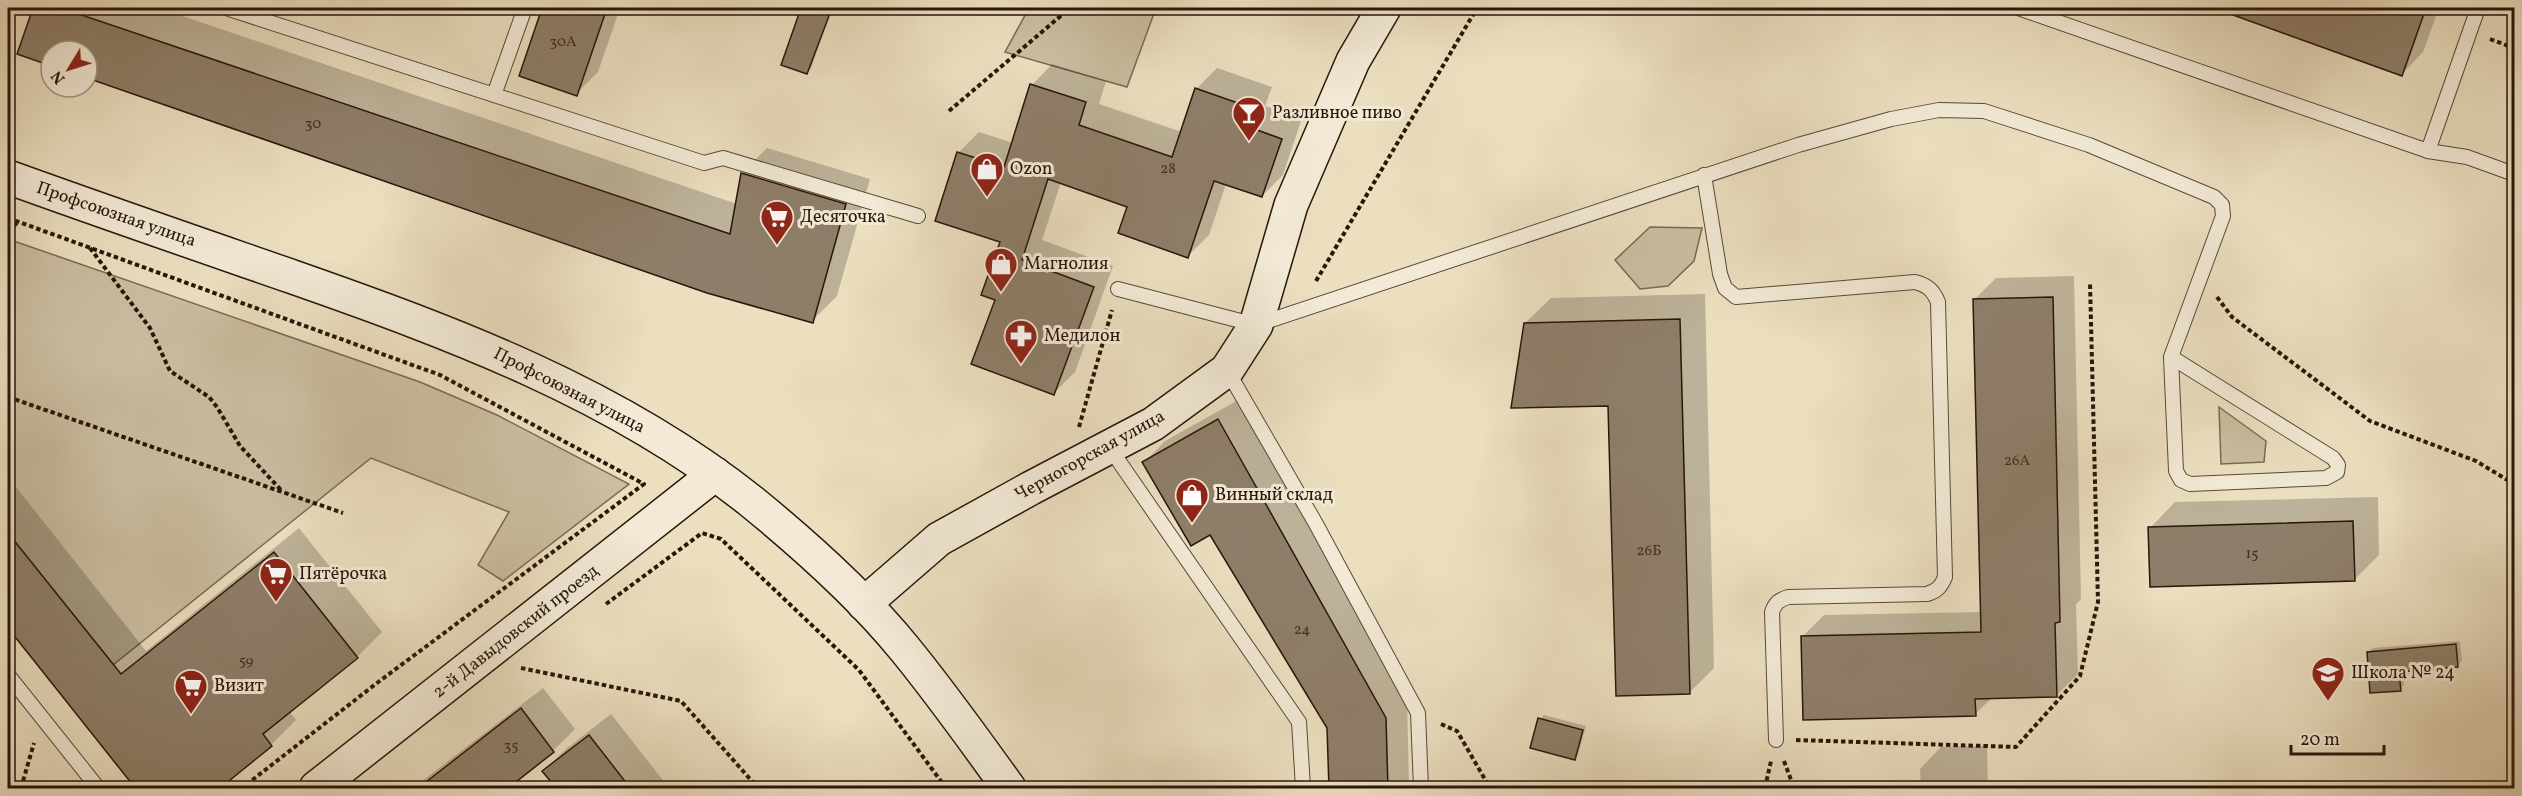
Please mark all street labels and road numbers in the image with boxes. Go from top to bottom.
street label: Профсоюзная улица [33,176,199,254]
street label: Профсоюзная улица [489,342,649,440]
street label: Черногорская улица [1010,404,1170,508]
street label: 2-й Давыдовский проезд [428,559,604,705]

